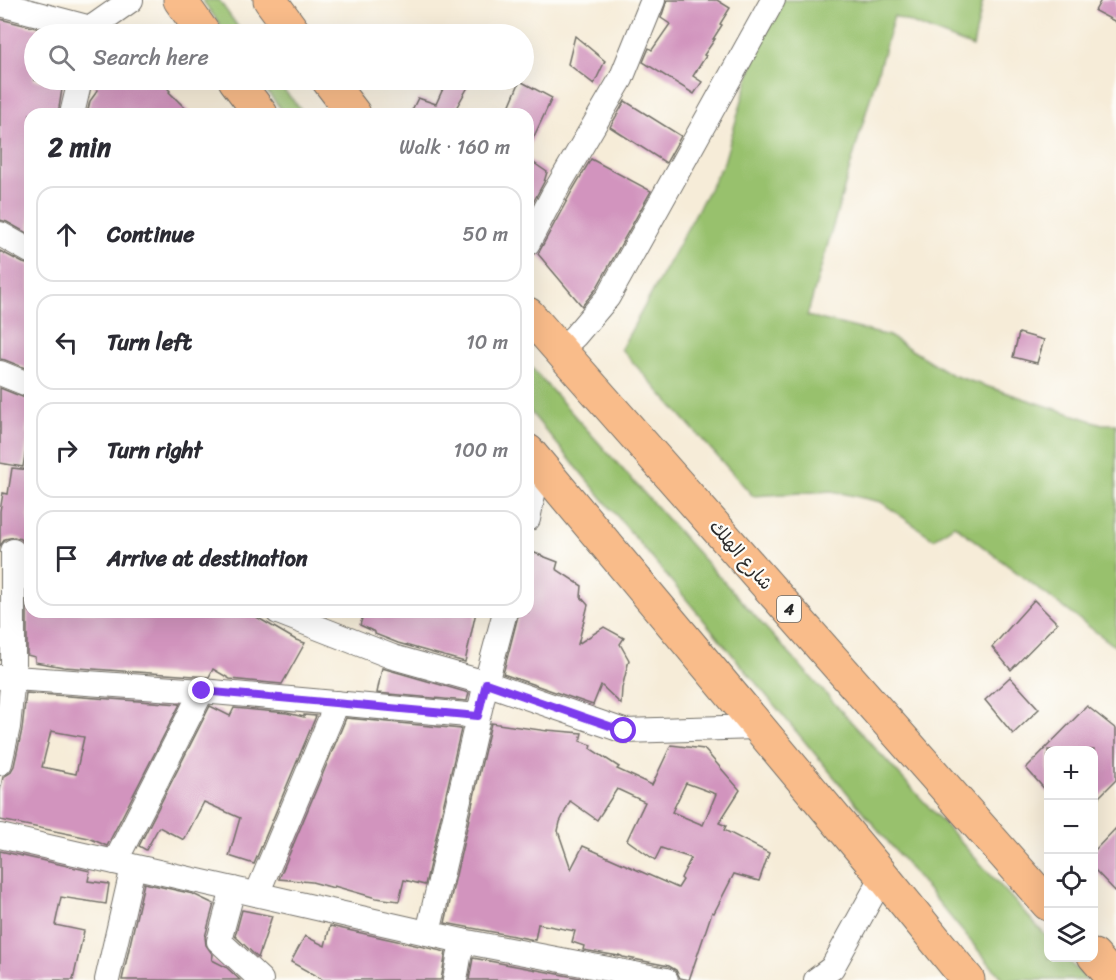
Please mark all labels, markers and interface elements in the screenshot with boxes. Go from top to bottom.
search box [24,24,534,90]
text: Search here [93,38,209,77]
icon: search [45,41,78,74]
text: 2 min [48,124,111,170]
text: Walk · 160 m [399,130,510,165]
text: Continue [107,215,195,254]
text: 50 m [463,217,508,252]
icon: ahead [50,218,83,251]
text: Turn left [107,323,192,362]
text: 10 m [466,325,508,360]
icon: left [50,326,83,359]
text: Turn right [107,431,202,470]
text: 100 m [454,433,508,468]
icon: right [50,434,83,467]
street label: شارع الهلك [701,512,781,598]
text: Arrive at destination [107,539,308,578]
icon: arrive [50,542,83,575]
road number: 4 [777,596,801,622]
route end [188,677,214,703]
route start [610,717,636,743]
map controls [1044,746,1098,962]
button: + [1044,746,1098,800]
button: − [1044,800,1098,854]
button: locate [1044,854,1098,908]
button: layers [1044,908,1098,962]

